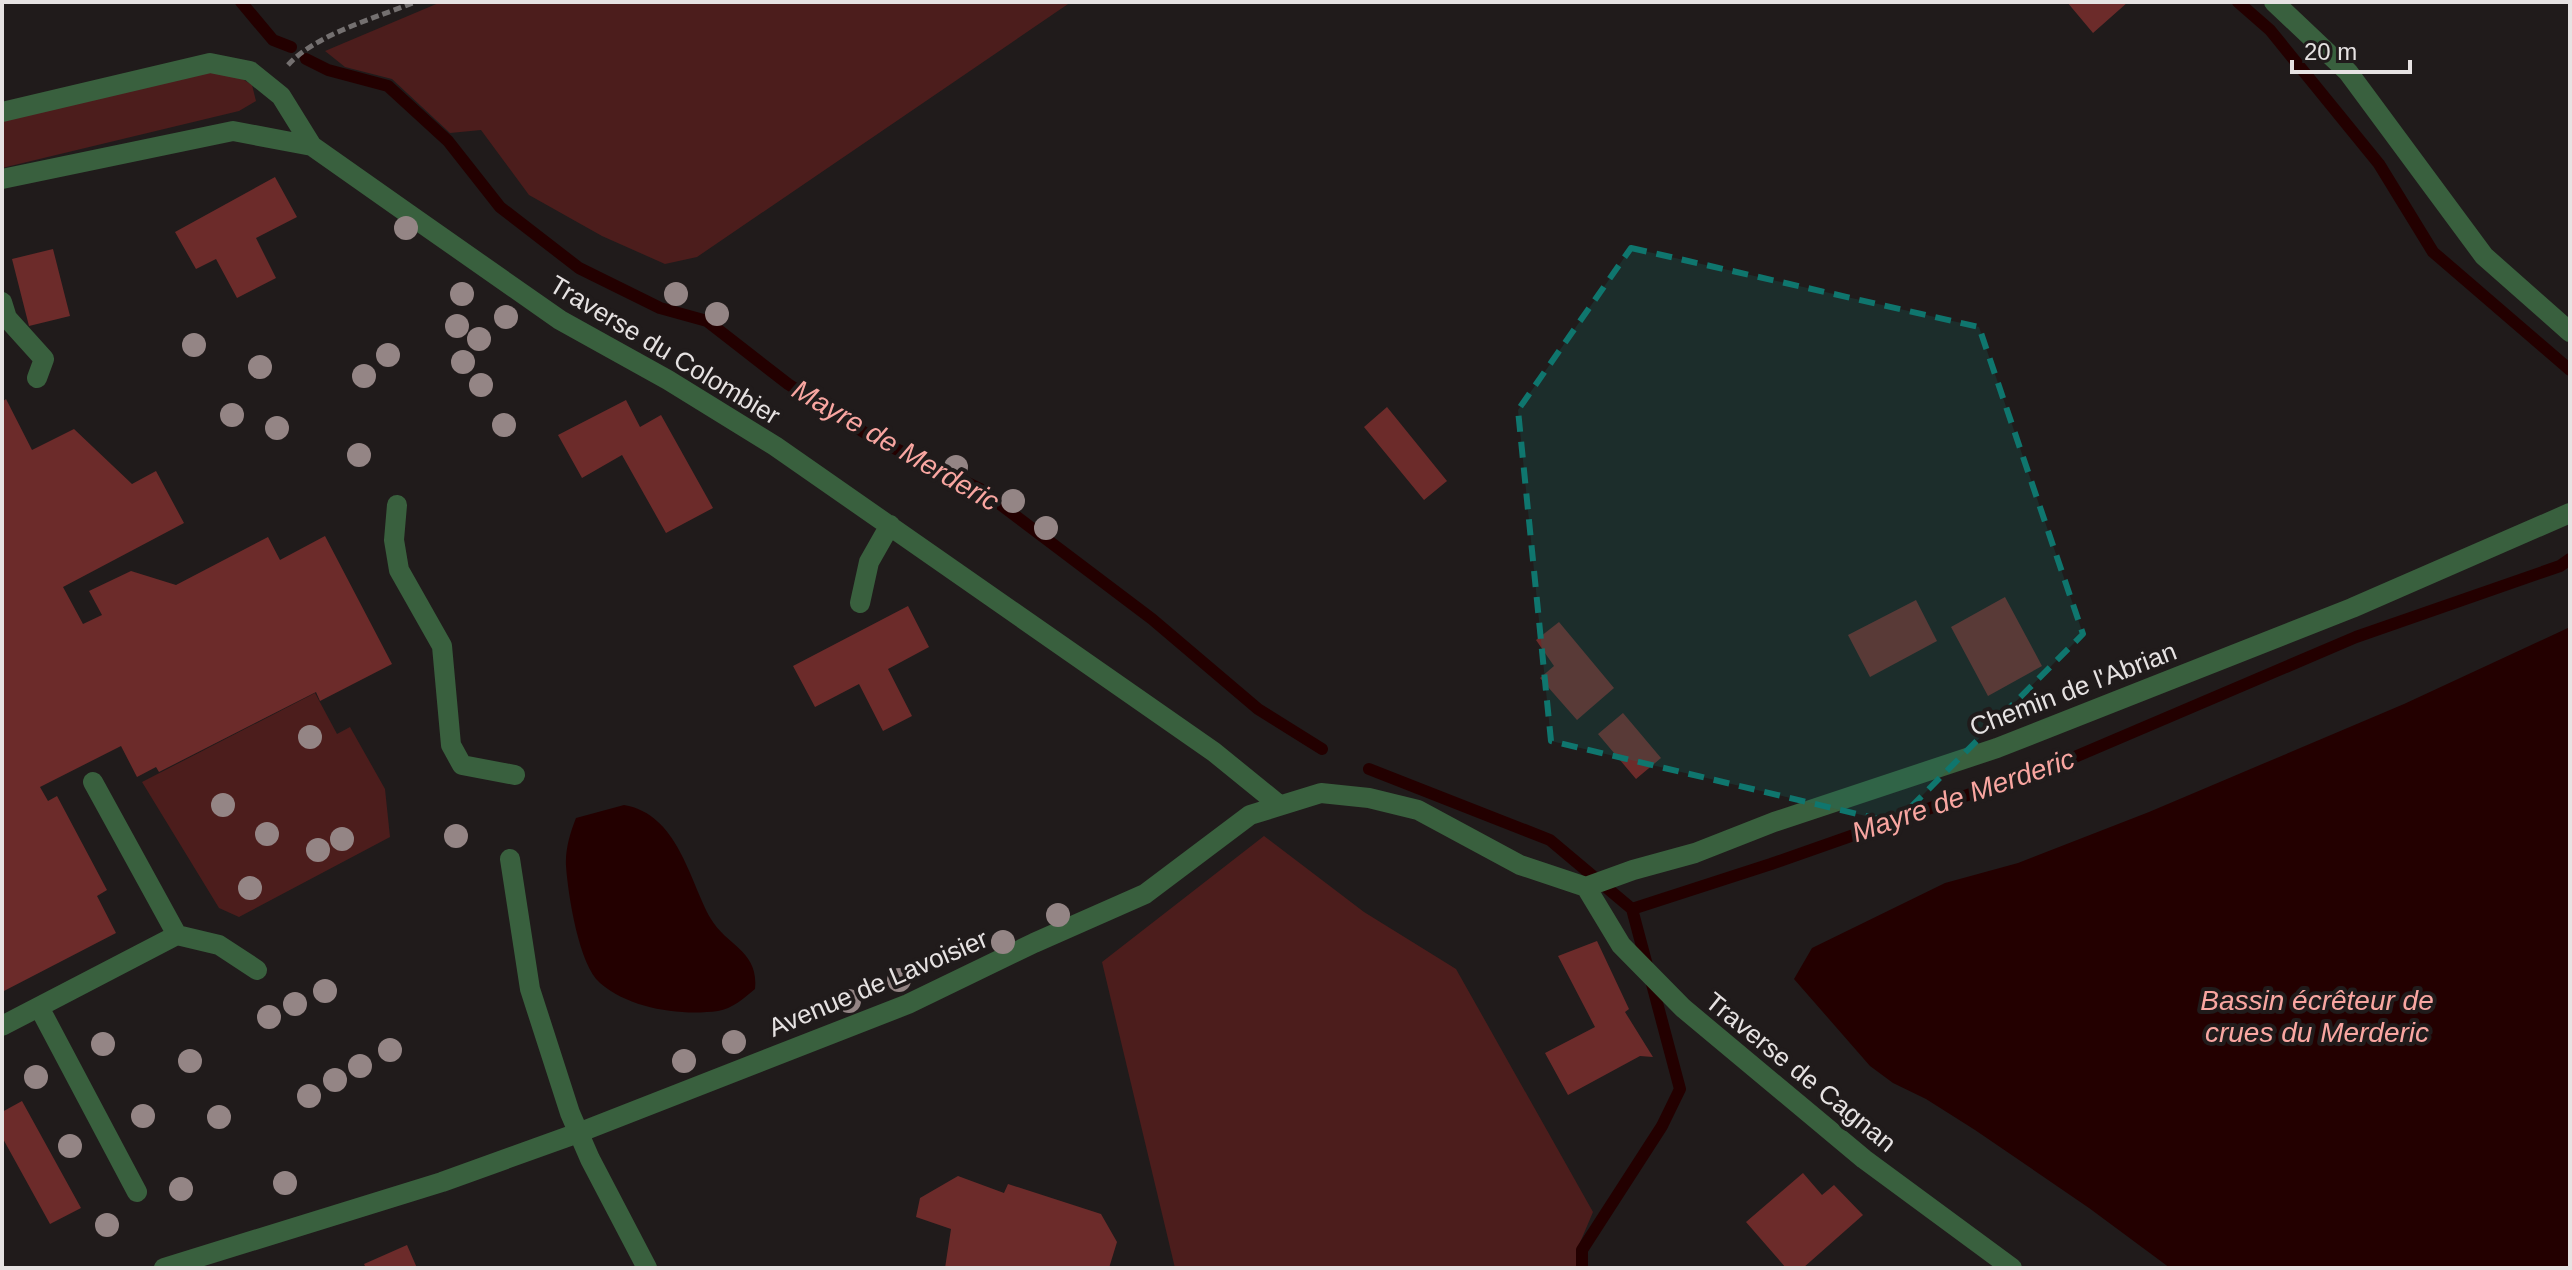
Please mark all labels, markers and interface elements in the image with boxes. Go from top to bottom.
scale bar [2292,24,2410,74]
text: 20 m [2304,38,2357,65]
street label: Traverse du Colombier [544,269,786,431]
water label: Mayre de Merderic [787,374,1005,517]
street label: Chemin de l'Abrian [1965,636,2181,742]
water label: Mayre de Merderic [1848,743,2079,848]
street label: Avenue de Lavoisier [764,923,992,1043]
water label: Bassin écrêteur de crues du Merderic [2200,985,2434,1048]
street label: Traverse de Cagnan [1700,986,1902,1158]

